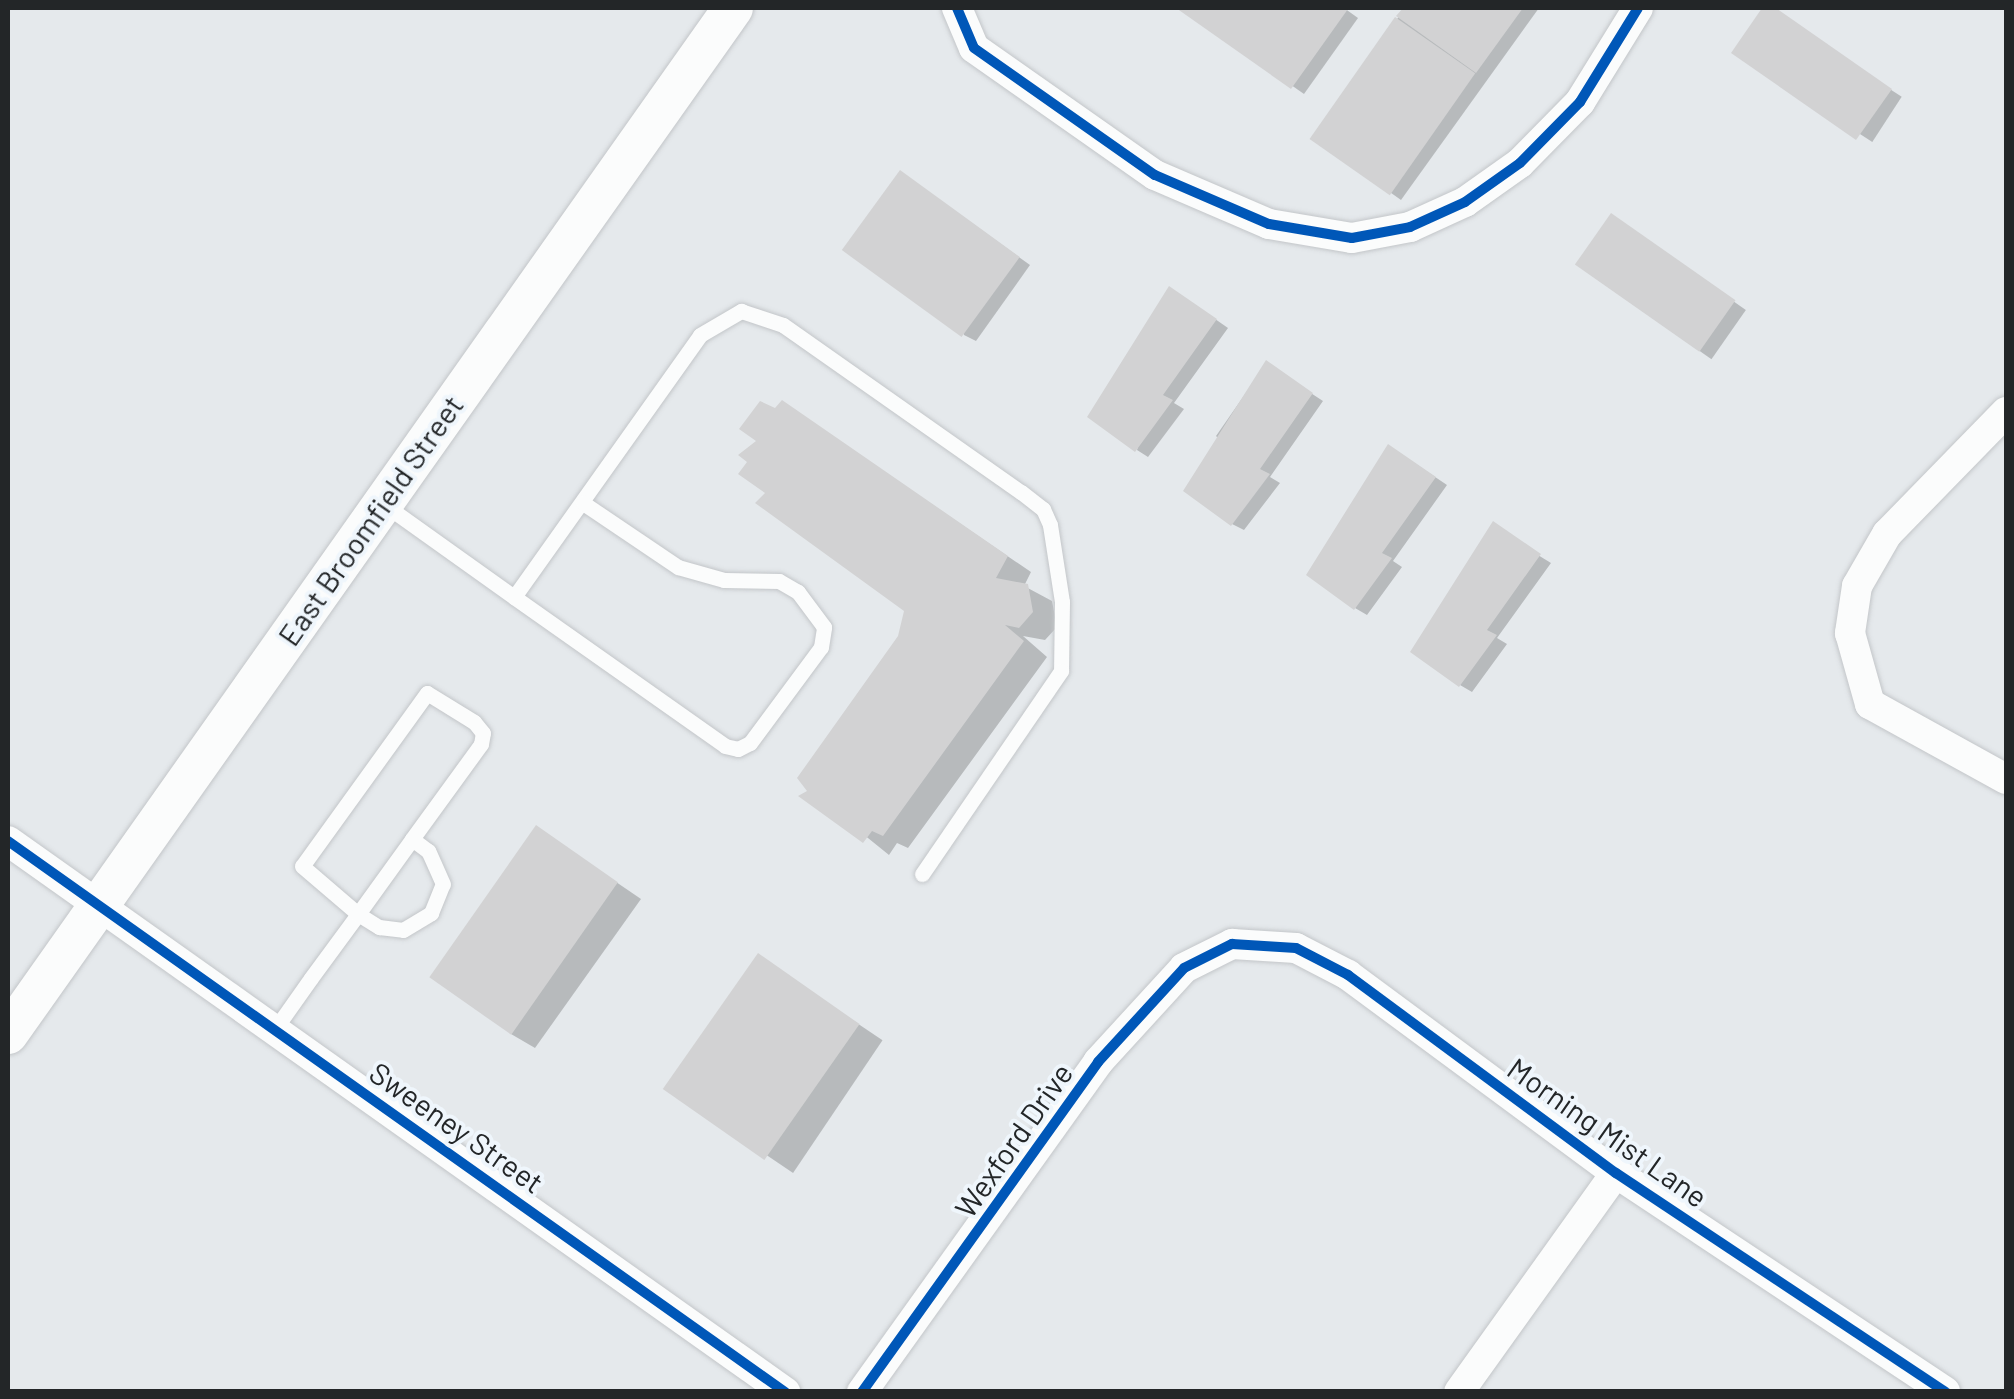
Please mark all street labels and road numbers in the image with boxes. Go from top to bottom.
street label: East Broomfield Street [270,388,470,652]
street label: Morning Mist Lane [1501,1050,1715,1214]
street label: Sweeney Street [363,1054,551,1200]
street label: Wexford Drive [947,1056,1079,1224]

